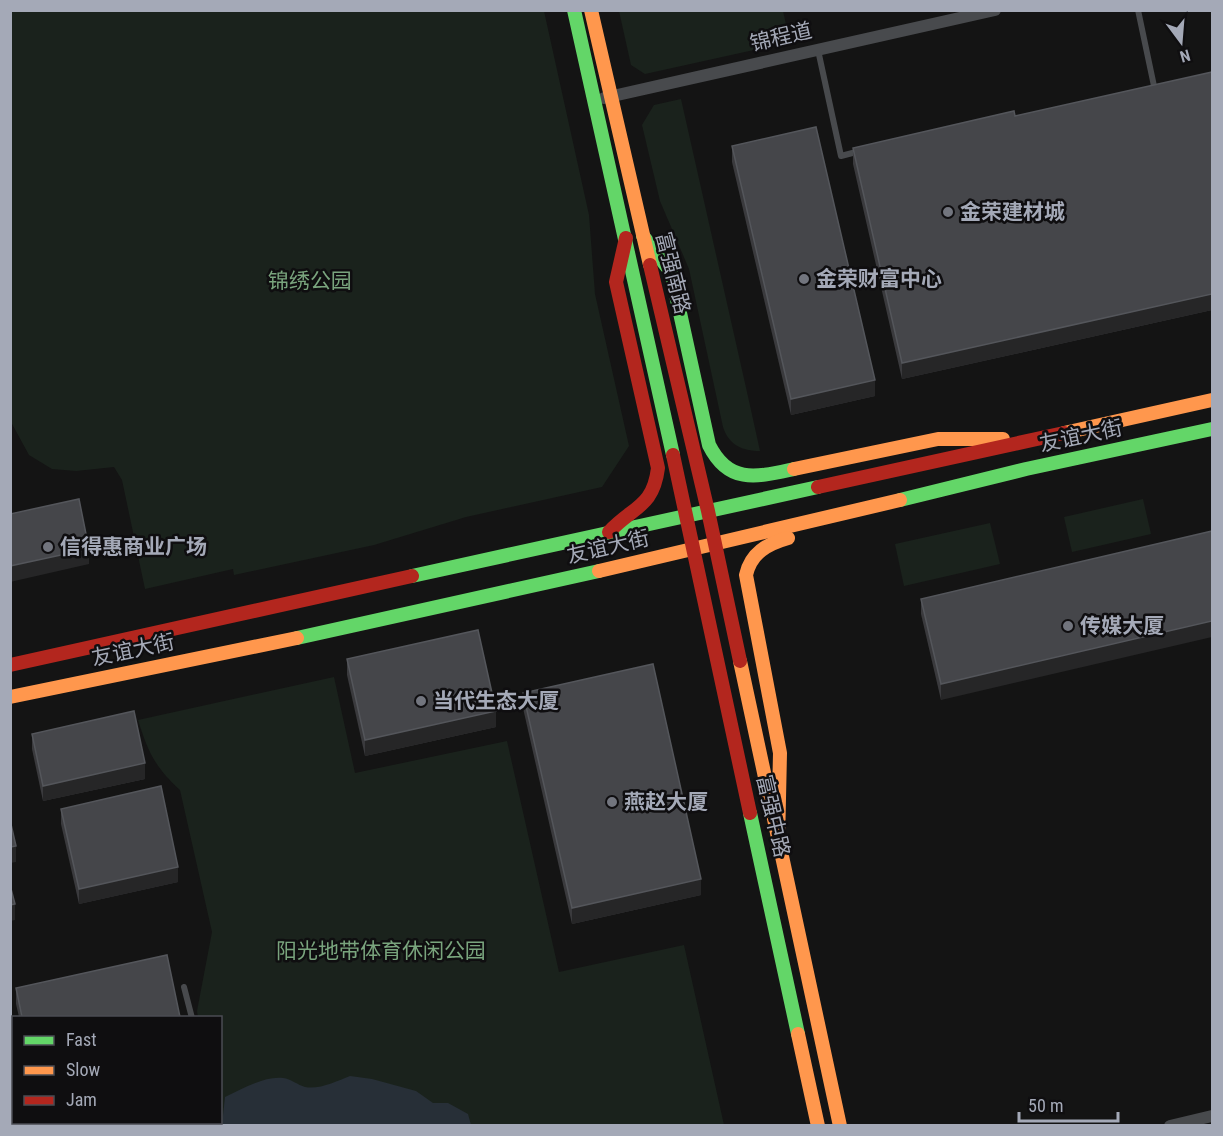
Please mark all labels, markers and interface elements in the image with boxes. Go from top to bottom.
north arrow [1151,12,1211,72]
street label: 锦程道 [748,18,814,56]
text: N [1178,45,1192,66]
place label: 金荣建材城 [960,200,1065,224]
marker: 金荣建材城 [941,205,955,219]
street label: 富强南路 [651,229,695,317]
place label: 金荣财富中心 [816,267,942,291]
park label: 锦绣公园 [268,269,352,293]
marker: 金荣财富中心 [797,272,811,286]
street label: 友谊大街 [1037,416,1125,456]
street label: 友谊大街 [564,526,652,568]
place label: 信得惠商业广场 [60,535,207,559]
marker: 信得惠商业广场 [41,540,55,554]
place label: 传媒大厦 [1080,614,1164,638]
marker: 传媒大厦 [1061,619,1075,633]
street label: 友谊大街 [89,630,177,670]
place label: 当代生态大厦 [433,689,559,713]
marker: 当代生态大厦 [414,694,428,708]
street label: 富强中路 [752,772,794,860]
place label: 燕赵大厦 [624,790,708,814]
marker: 燕赵大厦 [605,795,619,809]
park label: 阳光地带体育休闲公园 [276,939,486,963]
legend [12,1016,222,1124]
text: Fast [66,1029,97,1050]
text: Slow [66,1059,101,1080]
scale bar [1019,1085,1118,1123]
text: Jam [66,1089,97,1110]
text: 50 m [1028,1095,1063,1116]

